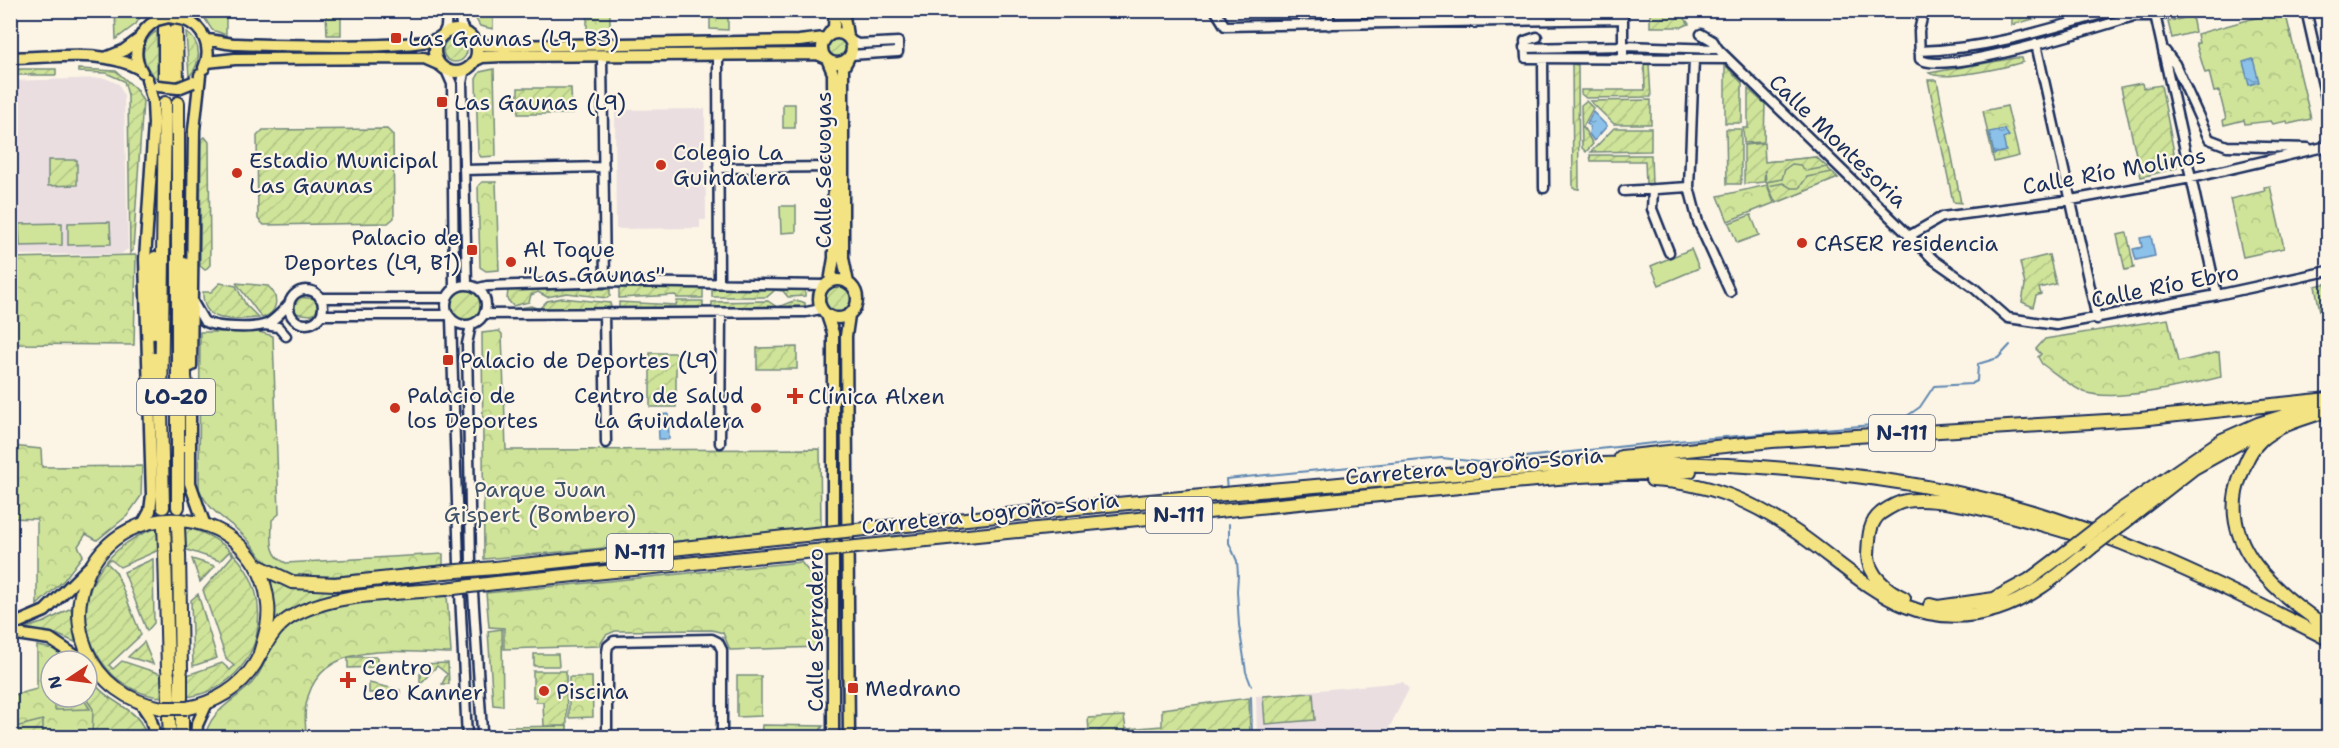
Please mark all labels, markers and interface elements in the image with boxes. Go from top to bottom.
place label: Las Gaunas (L9, B3) [408,24,619,53]
marker: Las Gaunas (L9, B3) [389,31,403,45]
street label: Calle Montesoria [1763,68,1913,215]
place label: Las Gaunas (L9) [454,88,626,117]
street label: Calle Secuoyas [809,91,838,249]
marker: Las Gaunas (L9) [435,95,449,109]
place label: Colegio La Guindalera [673,138,791,192]
street label: Calle Río Molinos [2020,141,2208,201]
place label: Estadio Municipal Las Gaunas [249,146,438,200]
marker: Colegio La Guindalera [654,158,668,172]
marker: Estadio Municipal Las Gaunas [230,166,244,180]
place label: Palacio de Deportes (L9, B1) [284,223,460,277]
place label: CASER residencia [1814,229,1999,258]
place label: Al Toque "Las Gaunas" [523,235,665,289]
marker: CASER residencia [1795,236,1809,250]
marker: Palacio de Deportes (L9, B1) [465,243,479,257]
marker: Al Toque "Las Gaunas" [504,255,518,269]
street label: Calle Río Ebro [2088,257,2242,315]
place label: Palacio de Deportes (L9) [460,346,718,375]
marker: Palacio de Deportes (L9) [441,353,455,367]
road number: LO-20 [137,379,215,415]
place label: Palacio de los Deportes [407,381,538,435]
place label: Centro de Salud La Guindalera [574,381,744,435]
place label: Clínica Alxen [808,382,945,411]
marker: Clínica Alxen [786,387,804,405]
marker: Palacio de los Deportes [388,401,402,415]
marker: Centro de Salud La Guindalera [749,401,763,415]
road number: N-111 [1869,415,1935,451]
street label: Carretera Logroño-Soria [1344,440,1604,492]
park label: Parque Juan Gispert (Bombero) [444,475,636,529]
street label: Carretera Logroño-Soria [860,485,1120,541]
road number: N-111 [1146,497,1212,533]
road number: N-111 [607,534,673,570]
street label: Calle Serradero [801,548,830,712]
north arrow [39,649,99,709]
place label: Centro Leo Kanner [362,653,483,707]
marker: Centro Leo Kanner [339,671,357,689]
text: N [43,674,67,691]
place label: Medrano [865,674,961,703]
place label: Piscina [556,677,629,706]
marker: Medrano [846,681,860,695]
marker: Piscina [537,684,551,698]

